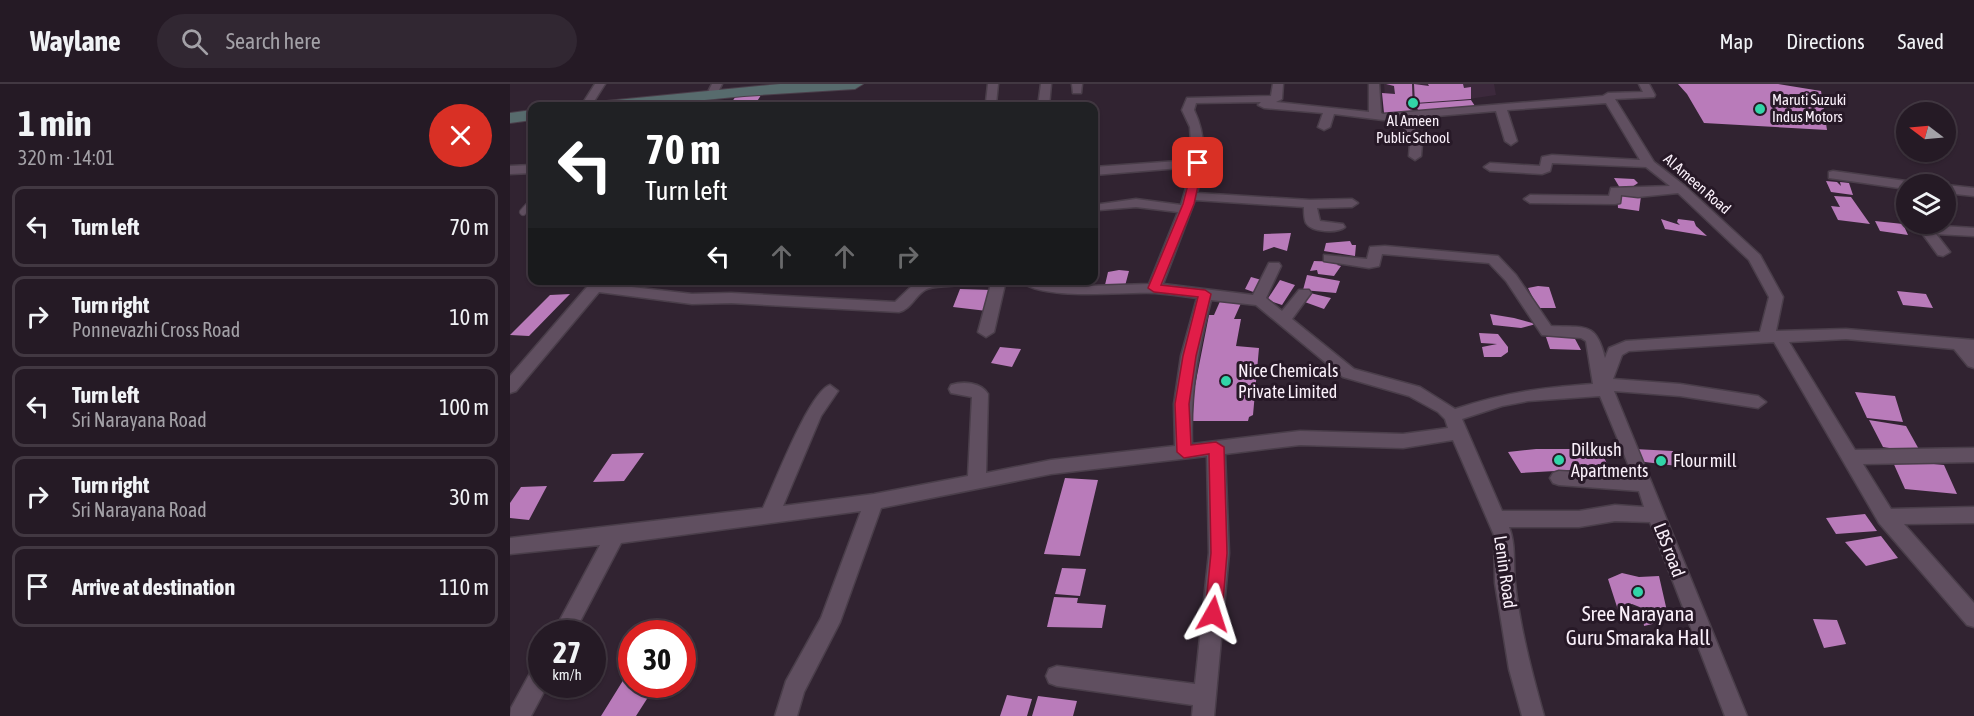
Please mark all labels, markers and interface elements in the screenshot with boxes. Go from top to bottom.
search box [157,14,577,68]
text: Waylane [30,25,121,57]
icon: search [178,25,211,58]
text: Search here [226,28,321,54]
text: Map [1719,29,1753,53]
text: Directions [1786,29,1865,53]
text: Saved [1898,29,1944,53]
place label: Maruti Suzuki Indus Motors [1772,91,1846,125]
marker: Al Ameen Public School [1406,96,1420,110]
text: 1 min [18,102,92,144]
marker: Maruti Suzuki Indus Motors [1753,102,1767,116]
north arrow [1896,102,1956,162]
map controls [1896,102,1956,234]
button: close [429,104,492,167]
place label: Al Ameen Public School [1376,112,1450,146]
text: 70 m [645,125,720,173]
icon: left [546,126,624,204]
pin [1172,137,1223,188]
text: 320 m · 14:01 [18,146,115,169]
icon: arrive [1181,146,1214,179]
street label: Al Ameen Road [1660,150,1734,217]
button: layers [1896,174,1956,234]
text: Turn left [645,175,728,206]
icon: left [21,210,54,243]
text: Turn left [72,214,139,240]
text: 70 m [449,214,489,240]
icon: left [702,240,735,273]
icon: ahead [765,240,798,273]
icon: ahead [828,240,861,273]
icon: right [891,240,924,273]
text: Turn right [72,292,149,318]
icon: right [21,300,54,333]
text: 10 m [449,304,489,330]
text: Ponnevazhi Cross Road [72,318,240,341]
place label: Nice Chemicals Private Limited [1238,360,1338,402]
marker: Nice Chemicals Private Limited [1219,374,1233,388]
text: Turn left [72,382,139,408]
icon: left [21,390,54,423]
text: 100 m [439,394,489,420]
text: Sri Narayana Road [72,408,207,431]
place label: Dilkush Apartments [1571,439,1648,481]
place label: Flour mill [1673,450,1737,471]
marker: Dilkush Apartments [1552,453,1566,467]
marker: Flour mill [1654,454,1668,468]
text: Turn right [72,472,149,498]
icon: right [21,480,54,513]
text: 30 m [449,484,489,510]
text: Sri Narayana Road [72,498,207,521]
street label: LBS road [1650,520,1689,580]
street label: Lenin Road [1490,534,1521,610]
icon: arrive [21,570,54,603]
text: Arrive at destination [72,574,235,600]
text: 110 m [439,574,489,600]
position arrow [1181,582,1245,646]
marker: Sree Narayana Guru Smaraka Hall [1631,585,1645,599]
place label: Sree Narayana Guru Smaraka Hall [1566,601,1711,649]
speed limit sign: 30 [618,620,696,698]
text: 27 [553,635,581,669]
text: km/h [552,666,582,683]

